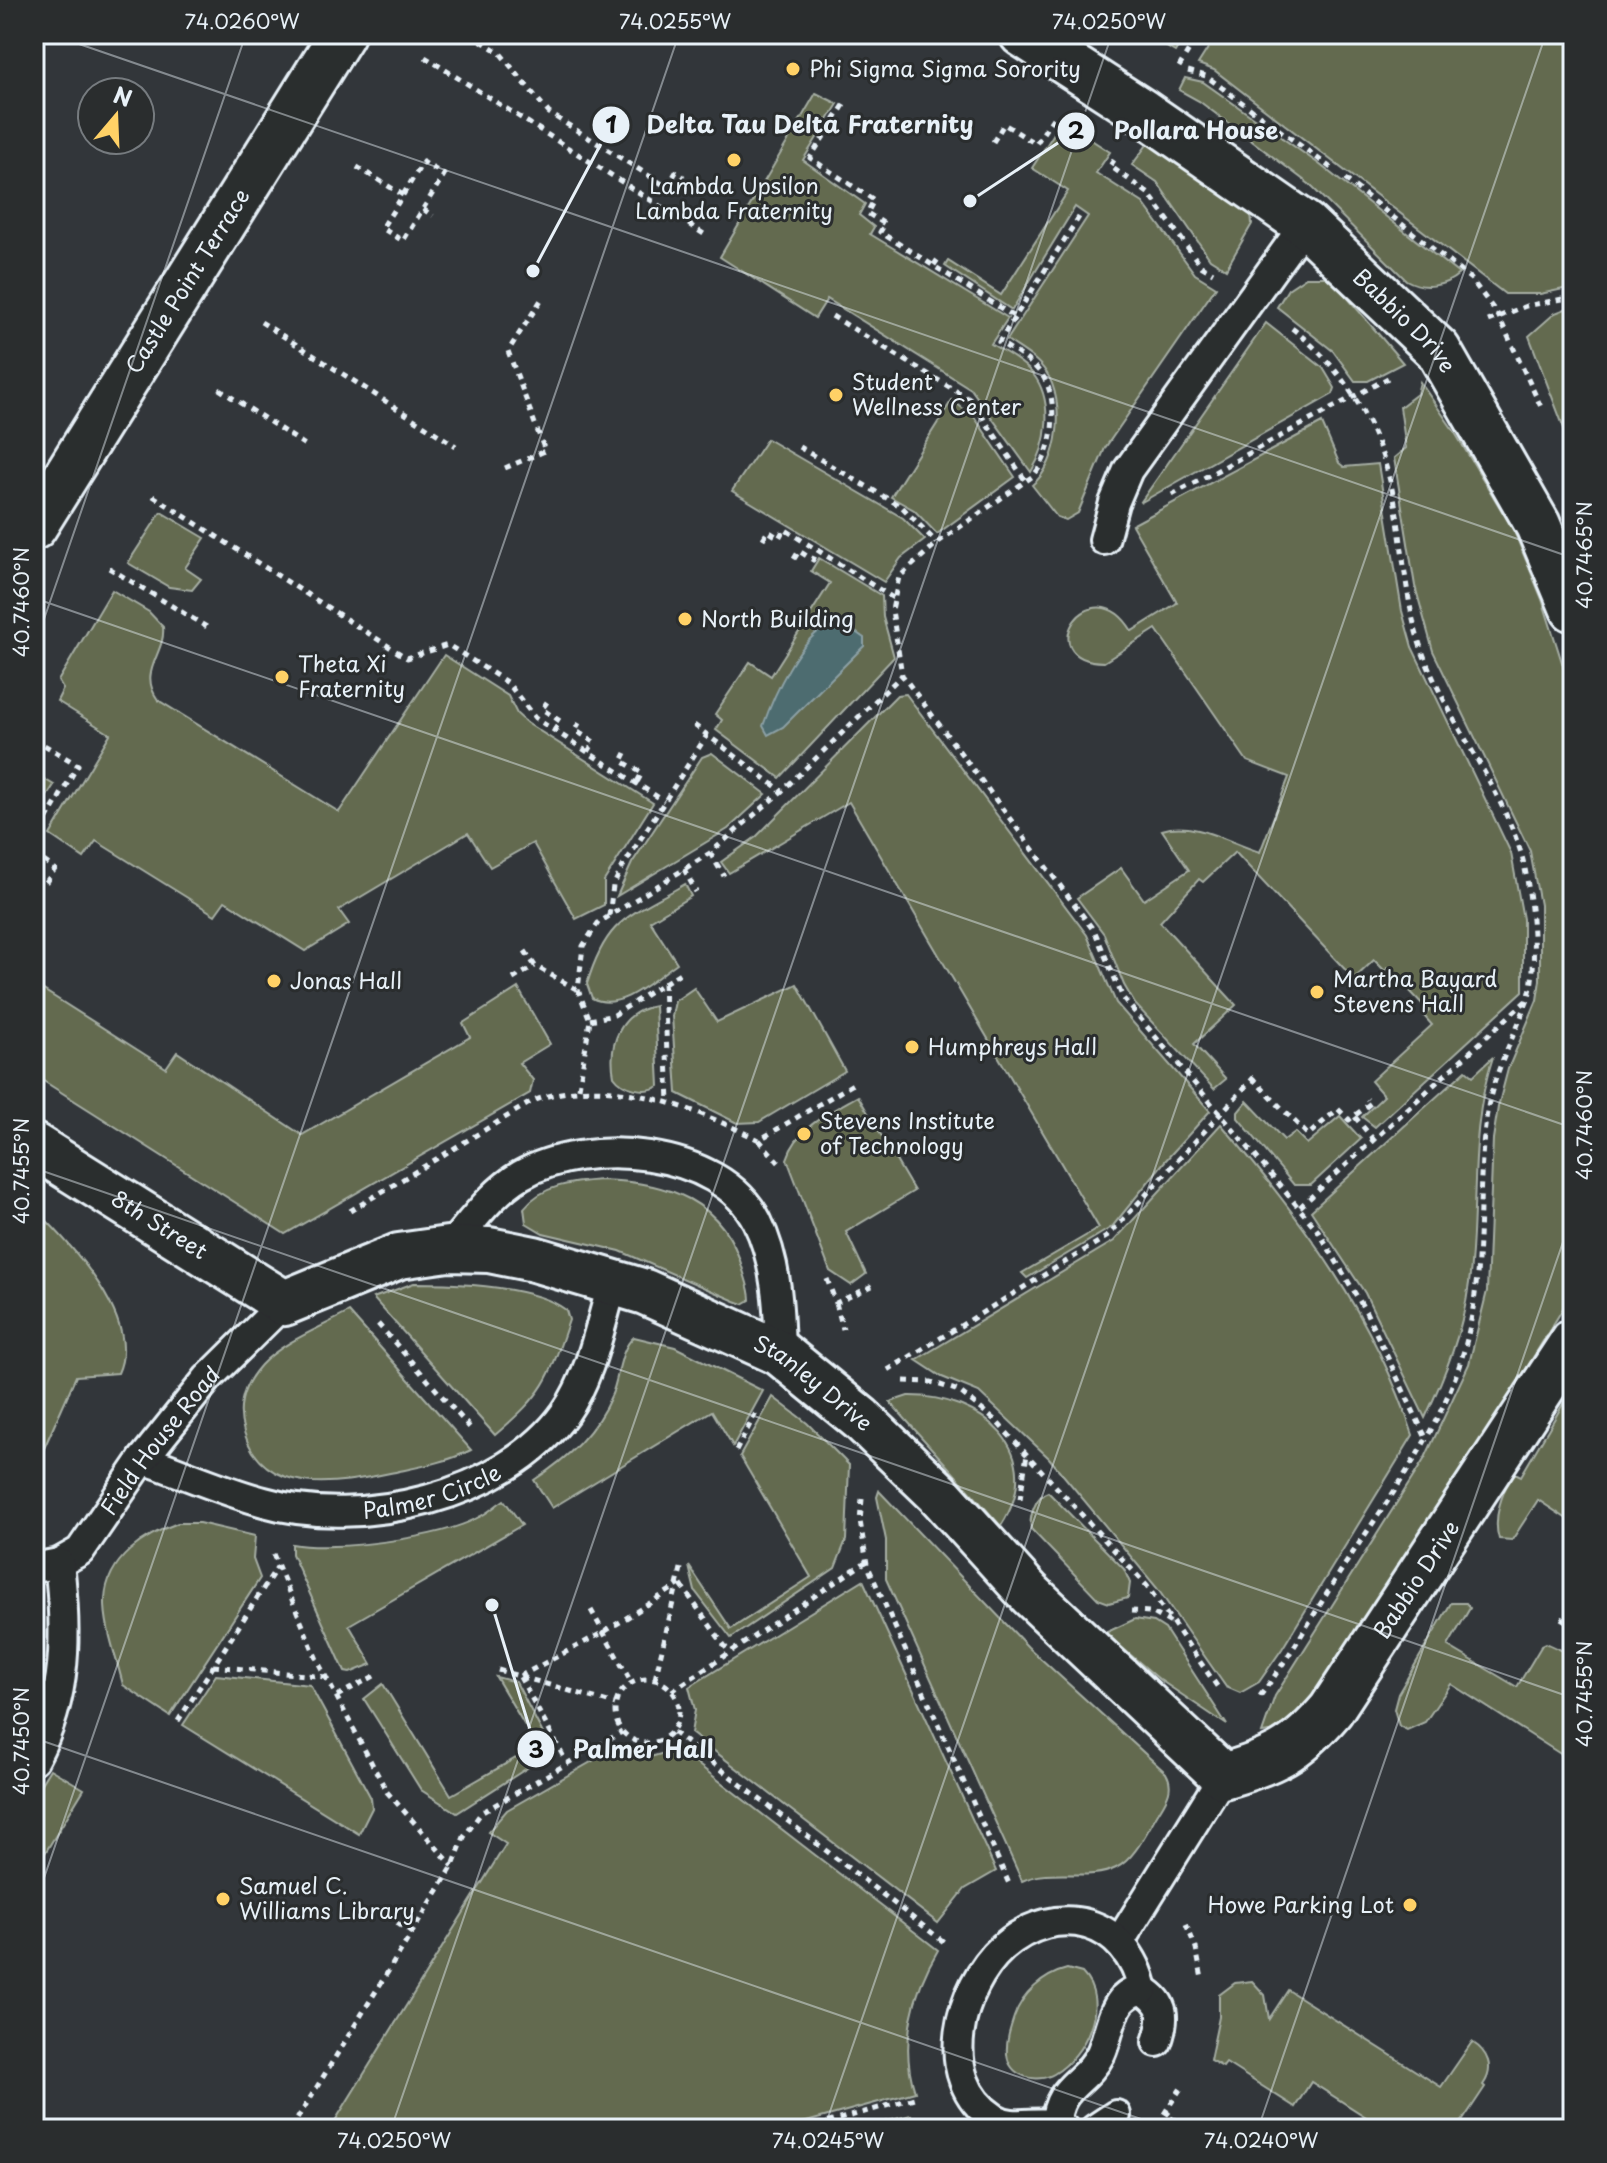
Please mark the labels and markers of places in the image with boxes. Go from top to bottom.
place label: Phi Sigma Sigma Sorority [809,51,1081,84]
marker: Phi Sigma Sigma Sorority [784,60,802,78]
callout: Delta Tau Delta Fraternity [591,101,989,149]
callout: Pollara House [1056,107,1295,155]
marker: Lambda Upsilon Lambda Fraternity [725,151,743,169]
place label: Lambda Upsilon Lambda Fraternity [635,168,833,226]
place label: Student Wellness Center [852,364,1022,422]
marker: Student Wellness Center [827,386,845,404]
place label: North Building [701,601,854,634]
marker: North Building [676,610,694,628]
place label: Theta Xi Fraternity [298,646,405,704]
marker: Theta Xi Fraternity [273,668,291,686]
place label: Martha Bayard Stevens Hall [1333,961,1498,1019]
place label: Jonas Hall [290,963,402,996]
marker: Jonas Hall [265,972,283,990]
marker: Martha Bayard Stevens Hall [1308,983,1326,1001]
place label: Humphreys Hall [928,1029,1097,1062]
marker: Humphreys Hall [903,1038,921,1056]
place label: Stevens Institute of Technology [820,1103,995,1161]
marker: Stevens Institute of Technology [795,1125,813,1143]
callout: Palmer Hall [516,1725,730,1773]
place label: Samuel C. Williams Library [239,1868,415,1926]
place label: Howe Parking Lot [1208,1887,1394,1920]
marker: Samuel C. Williams Library [214,1890,232,1908]
marker: Howe Parking Lot [1401,1896,1419,1914]

